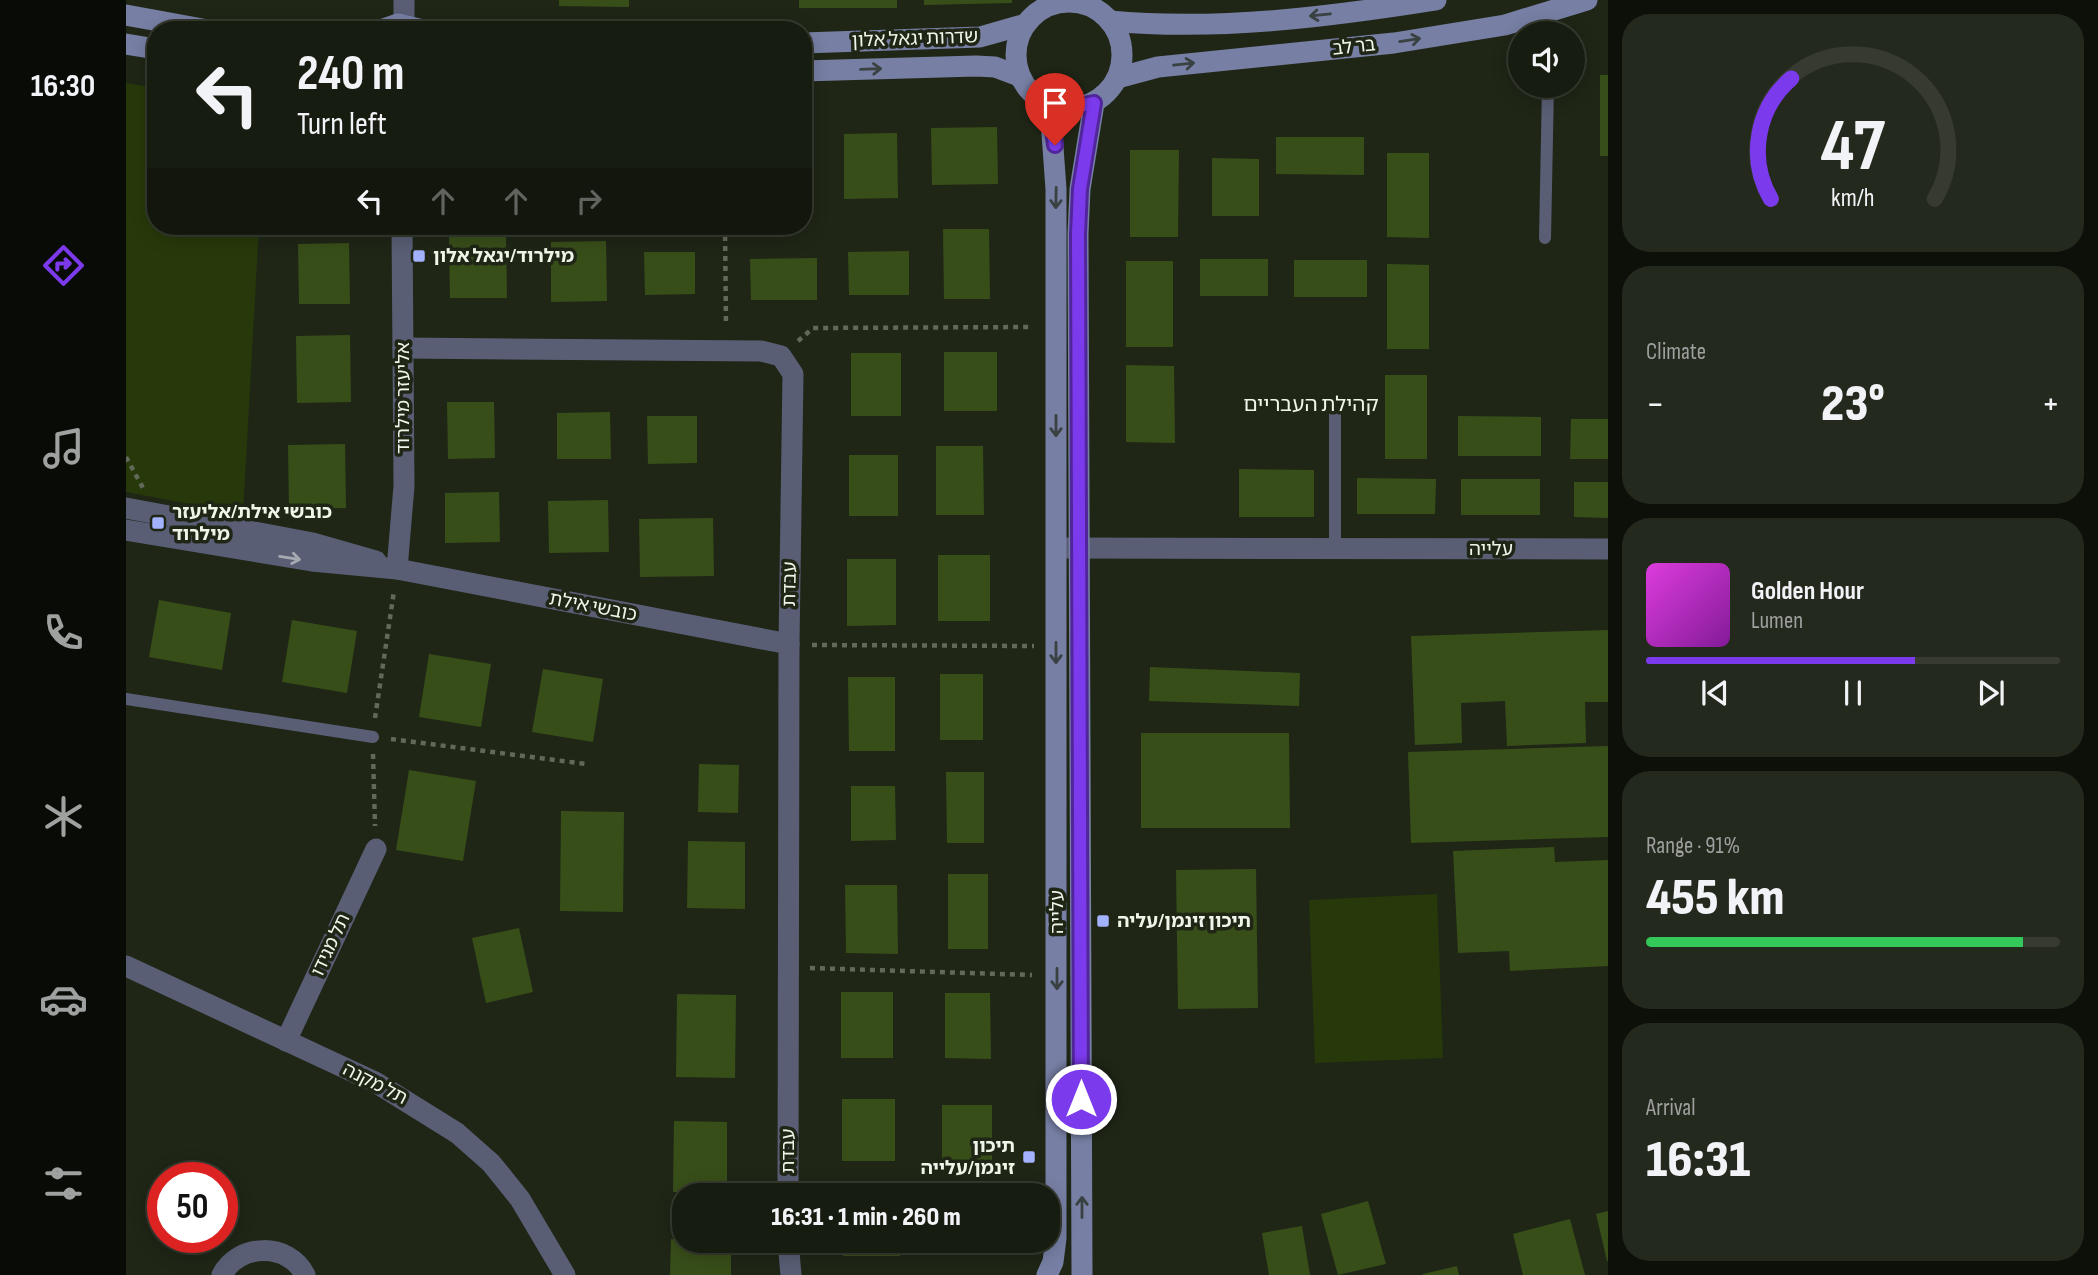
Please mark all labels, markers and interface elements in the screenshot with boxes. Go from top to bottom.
one-way arrow [1309,8,1332,21]
map controls [1508,21,1585,98]
button: sound [1508,21,1585,98]
street label: שדרות יגאל אלון [851,25,979,53]
street label: בר לב [1331,33,1377,61]
one-way arrow [1398,33,1421,46]
text: 240 m [297,45,405,104]
icon: left [182,49,273,140]
one-way arrow [1172,58,1195,71]
one-way arrow [860,62,883,76]
text: 16:30 [31,67,95,106]
pin [1025,73,1085,145]
icon: arrive [1036,84,1074,122]
text: 47 [1821,103,1886,191]
text: Turn left [297,105,387,144]
icon: left [351,182,389,220]
icon: ahead [424,182,462,220]
icon: ahead [497,182,535,220]
icon: right [570,182,608,220]
text: km/h [1831,183,1875,214]
one-way arrow [1049,186,1063,209]
icon: directions [39,241,88,290]
place label: מילרוד/יגאל אלון [433,245,574,268]
marker: מילרוד/יגאל אלון [411,248,427,264]
text: Climate [1646,338,1706,366]
street label: אליעזר מילרוד [392,342,415,454]
text: 23° [1821,373,1885,436]
text: − [1646,382,1665,427]
text: + [2041,382,2060,427]
district label: קהילת העבריים [1243,392,1379,417]
one-way arrow [1049,414,1063,437]
icon: music [39,424,88,473]
place label: כובשי אילת/אליעזר מילרוד [172,501,332,546]
marker: כובשי אילת/אליעזר מילרוד [150,515,166,531]
street label: עלייה [1469,538,1513,561]
one-way arrow [278,552,301,565]
street label: עבדת [778,561,802,607]
text: Golden Hour [1751,576,1864,607]
street label: כובשי אילת [547,587,639,627]
text: Lumen [1751,607,1803,635]
icon: phone [39,608,88,657]
one-way arrow [1049,641,1063,664]
icon: previous [1696,674,1734,712]
icon: pause [1834,674,1872,712]
icon: next [1972,674,2010,712]
icon: climate [39,792,88,841]
text: Range · 91% [1646,832,1740,860]
text: 455 km [1646,867,1785,930]
street label: עלייה [1046,890,1069,934]
street label: תל מגידו [307,910,355,980]
place label: תיכון זינמן/עליה [1117,910,1251,933]
marker: תיכון זינמן/עליה [1095,913,1111,929]
one-way arrow [1050,967,1064,990]
icon: car [39,975,88,1024]
street label: תל מקנה [339,1058,411,1110]
position arrow [1044,1062,1118,1136]
text: Arrival [1646,1094,1695,1122]
street label: עבדת [777,1128,800,1174]
text: 16:31 [1646,1129,1750,1192]
place label: תיכון זינמן/עלייה [920,1135,1015,1180]
marker: תיכון זינמן/עלייה [1021,1149,1037,1165]
icon: filters [39,1159,88,1208]
speed limit sign: 50 [147,1162,238,1253]
one-way arrow [1075,1196,1089,1219]
text: 16:31 · 1 min · 260 m [771,1202,961,1233]

